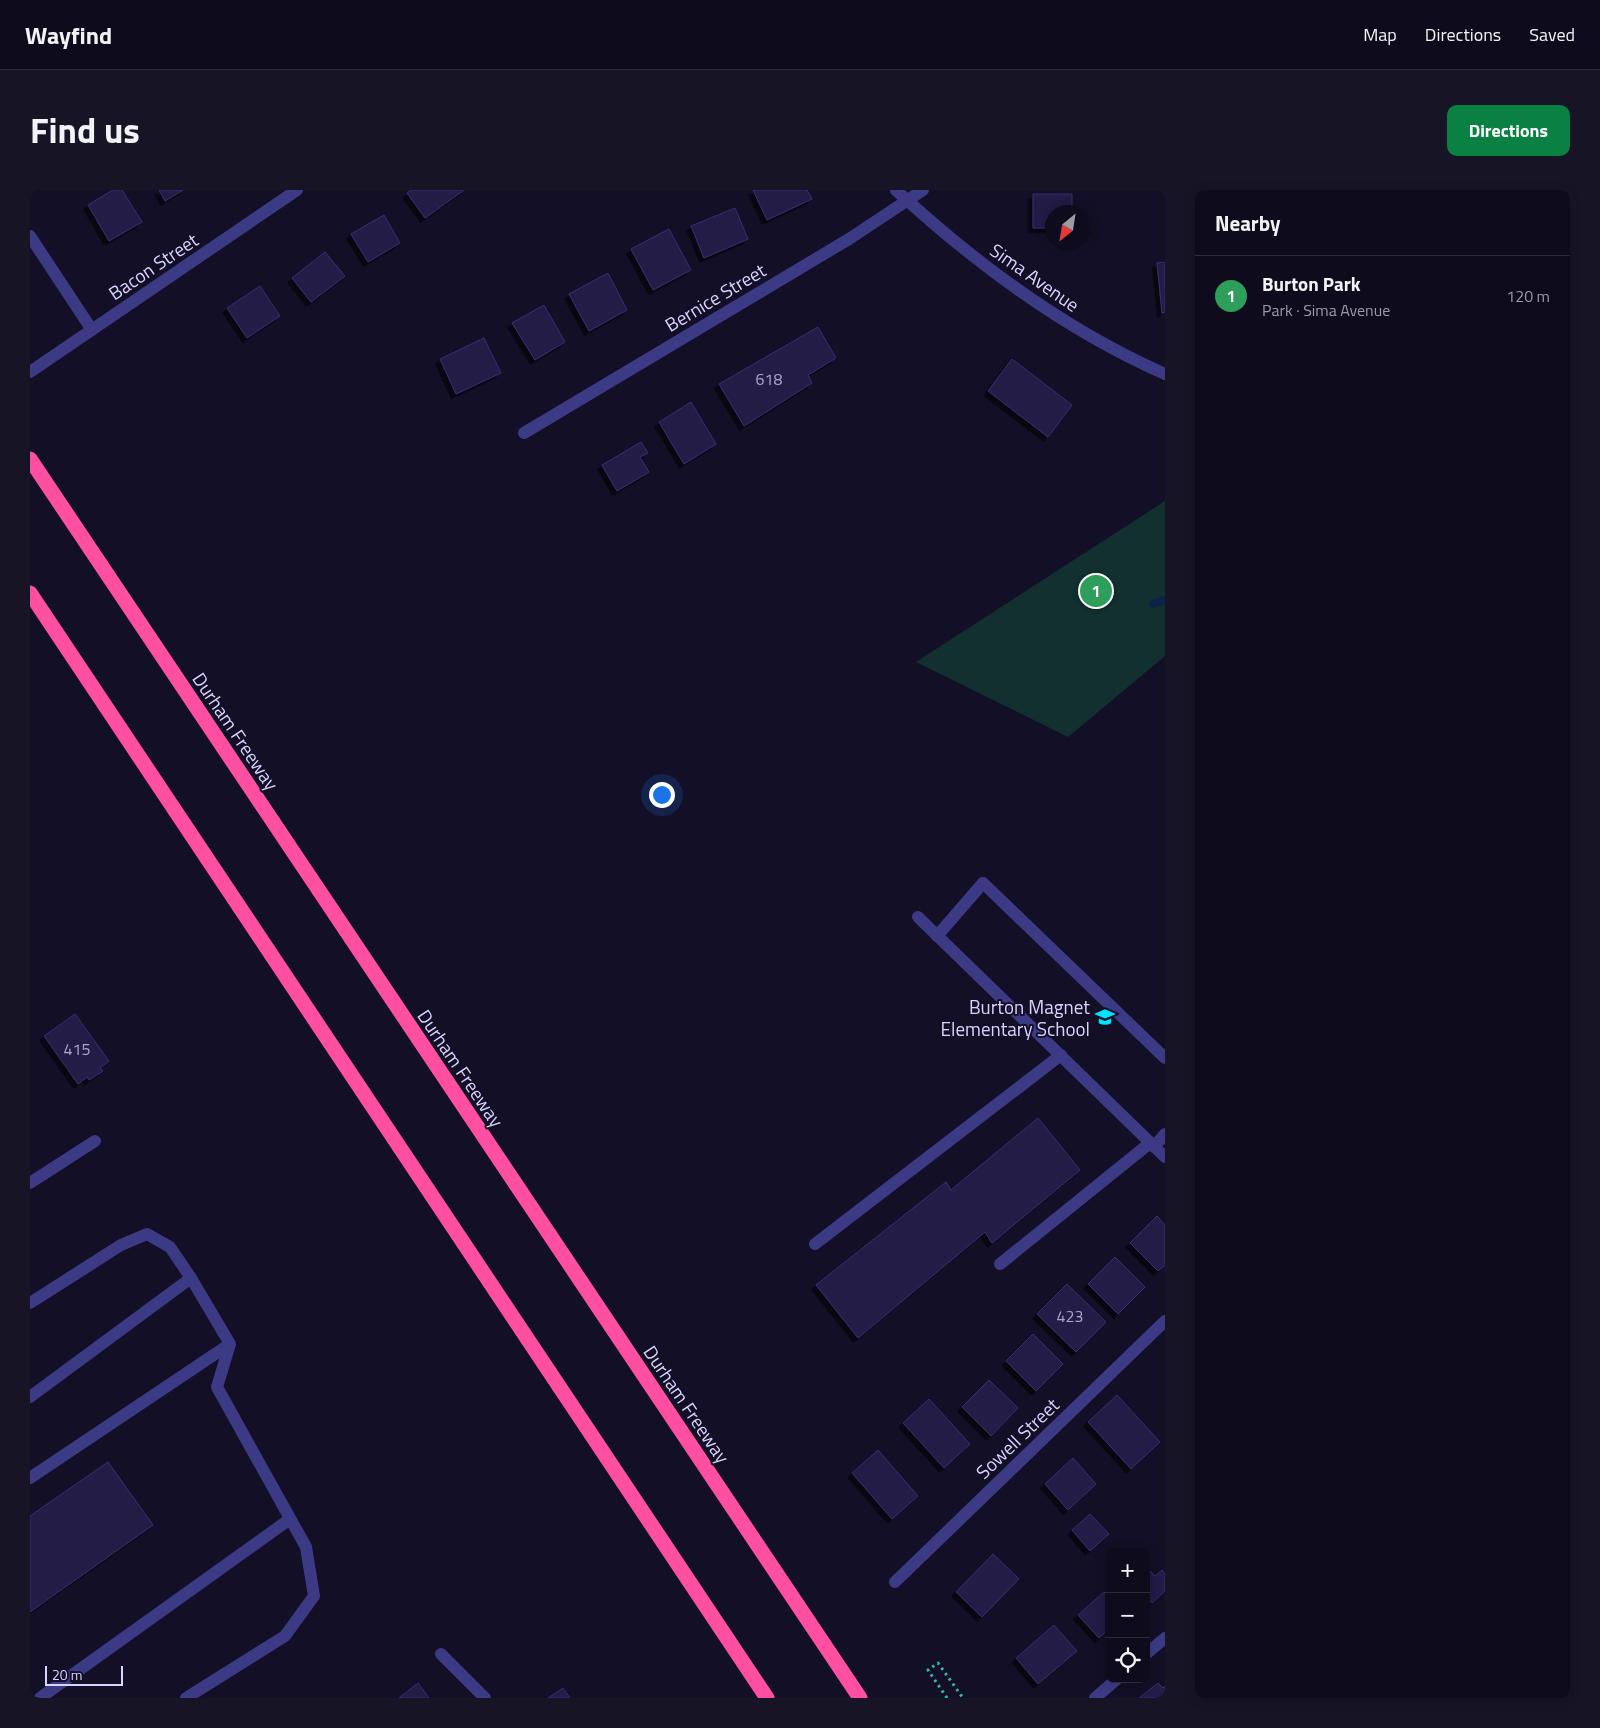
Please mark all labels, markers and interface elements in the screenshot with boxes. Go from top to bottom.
text: Wayfind [25,17,112,53]
text: Map [1363,21,1397,48]
text: Directions [1425,21,1501,48]
text: Saved [1529,21,1575,48]
text: Find us [30,103,140,157]
button: Directions [1447,105,1570,156]
north arrow [1045,205,1090,250]
text: Nearby [1215,207,1280,239]
street label: Bacon Street [102,225,204,307]
street label: Sima Avenue [984,235,1086,319]
street label: Bernice Street [659,255,771,339]
text: Burton Park [1262,269,1361,298]
text: 1 [1227,284,1235,308]
text: 120 m [1506,284,1550,308]
text: Park · Sima Avenue [1262,298,1390,322]
house number: 618 [756,367,782,391]
pin: 1 [1080,572,1112,610]
street label: Durham Freeway [186,666,286,796]
your location [649,782,675,808]
place label: Burton Magnet Elementary School [941,992,1090,1043]
street label: Durham Freeway [411,1003,511,1133]
school or university icon: Burton Magnet Elementary School [1094,1006,1116,1028]
house number: 415 [64,1037,90,1061]
house number: 423 [1057,1304,1083,1328]
street label: Durham Freeway [637,1339,737,1469]
street label: Sowell Street [969,1390,1065,1485]
map controls [1105,1548,1150,1683]
button: + [1105,1548,1150,1593]
button: − [1105,1593,1150,1638]
button: locate [1105,1638,1150,1683]
scale bar [45,1663,122,1686]
text: 20 m [52,1664,82,1685]

